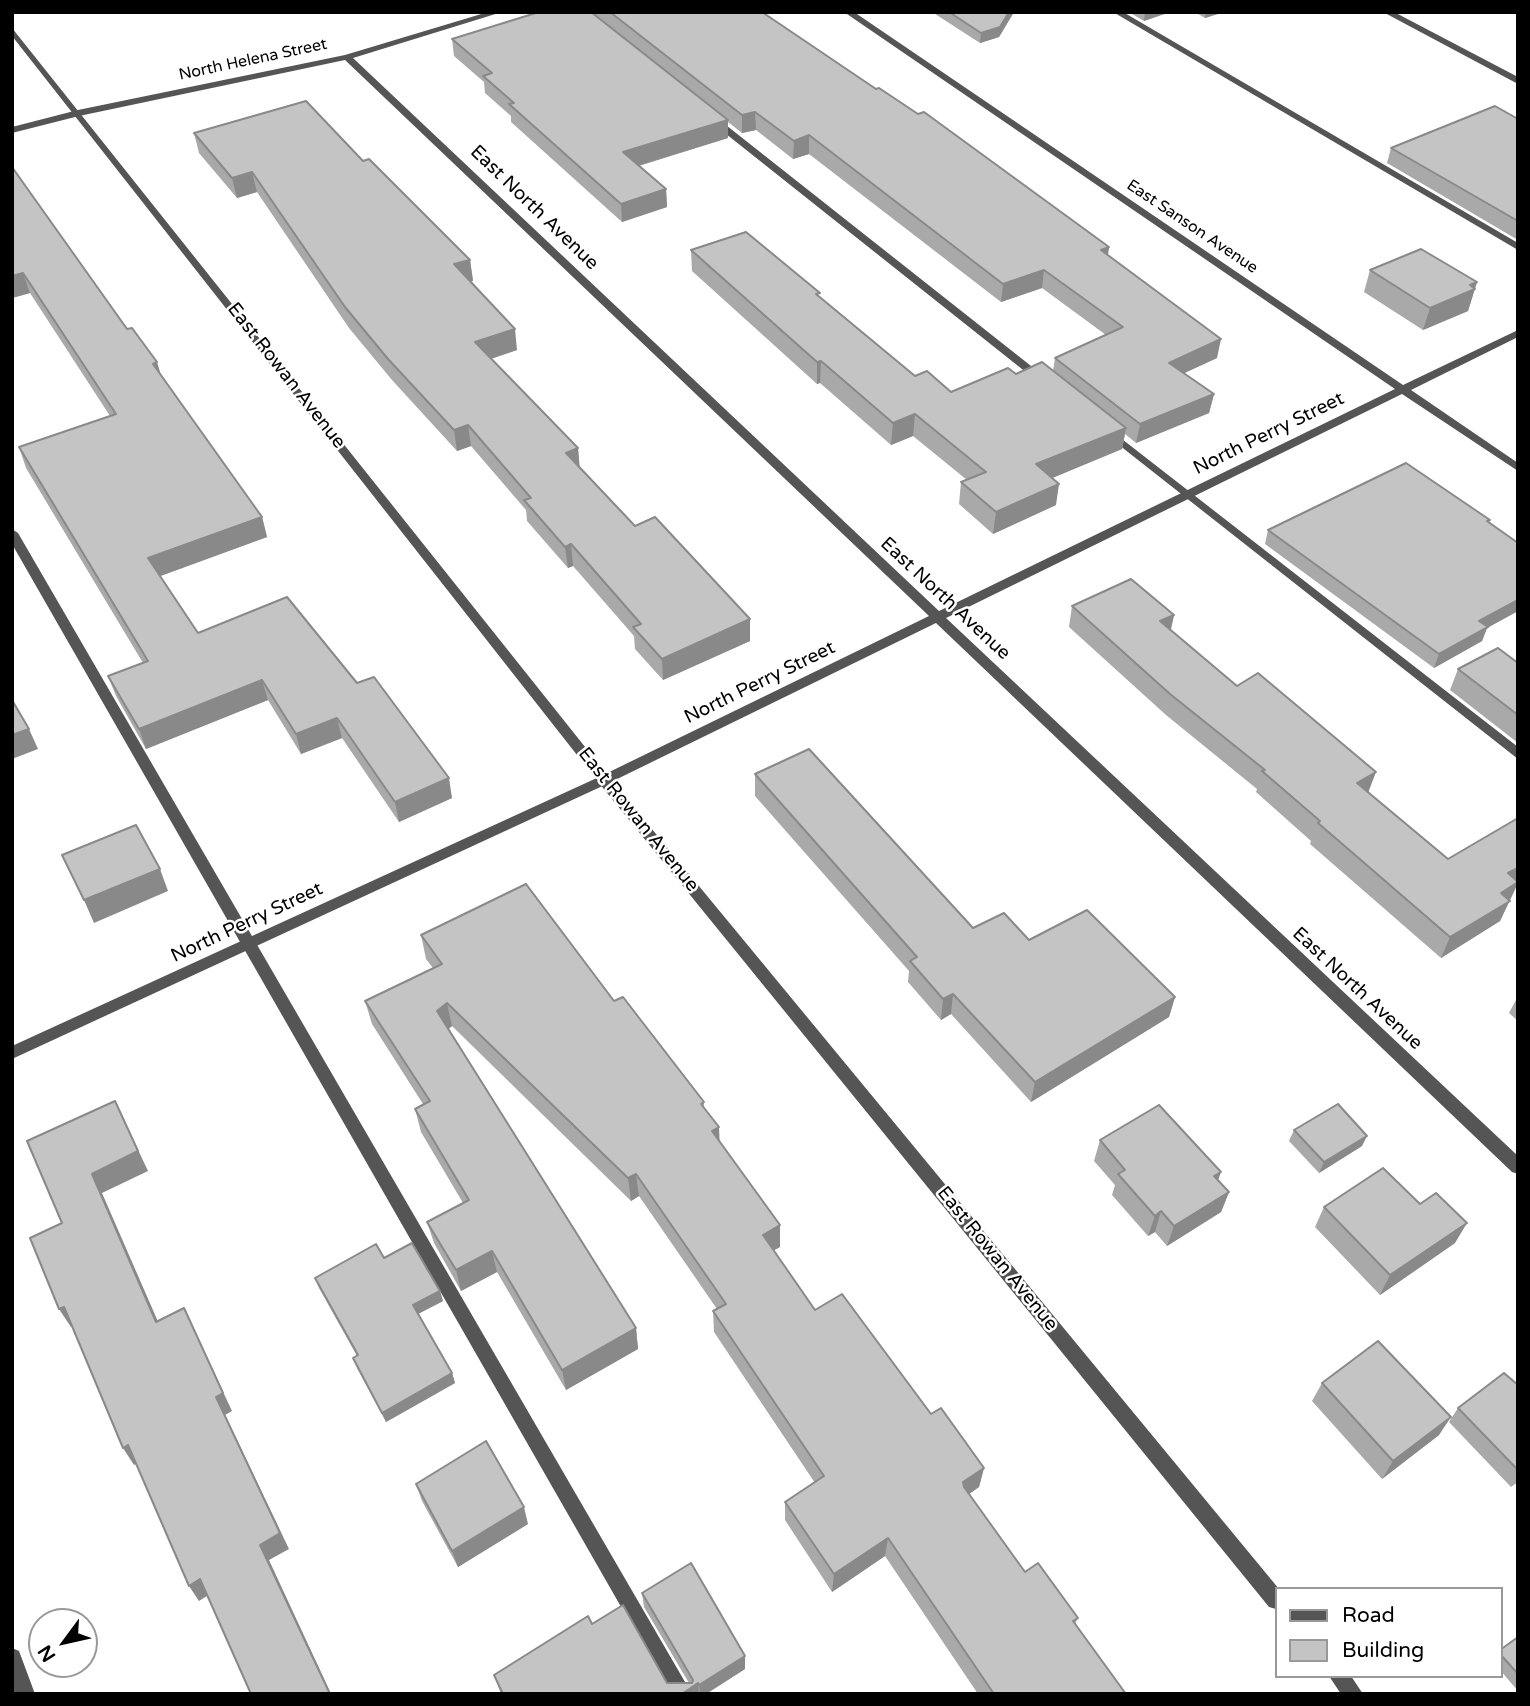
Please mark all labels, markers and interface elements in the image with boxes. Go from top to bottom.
street label: North Helena Street [177,35,329,85]
street label: East North Avenue [465,141,603,275]
street label: East Sanson Avenue [1123,176,1261,278]
street label: East Rowan Avenue [222,298,350,454]
street label: North Perry Street [1190,388,1348,480]
street label: East North Avenue [875,533,1015,665]
street label: North Perry Street [681,637,839,729]
street label: East Rowan Avenue [573,743,703,897]
street label: North Perry Street [167,878,327,968]
street label: East North Avenue [1287,923,1427,1055]
street label: East Rowan Avenue [932,1182,1062,1336]
legend [1274,1587,1502,1678]
text: Road [1342,1603,1395,1628]
north arrow [28,1608,98,1678]
text: Building [1342,1638,1424,1663]
text: N [34,1641,60,1666]

